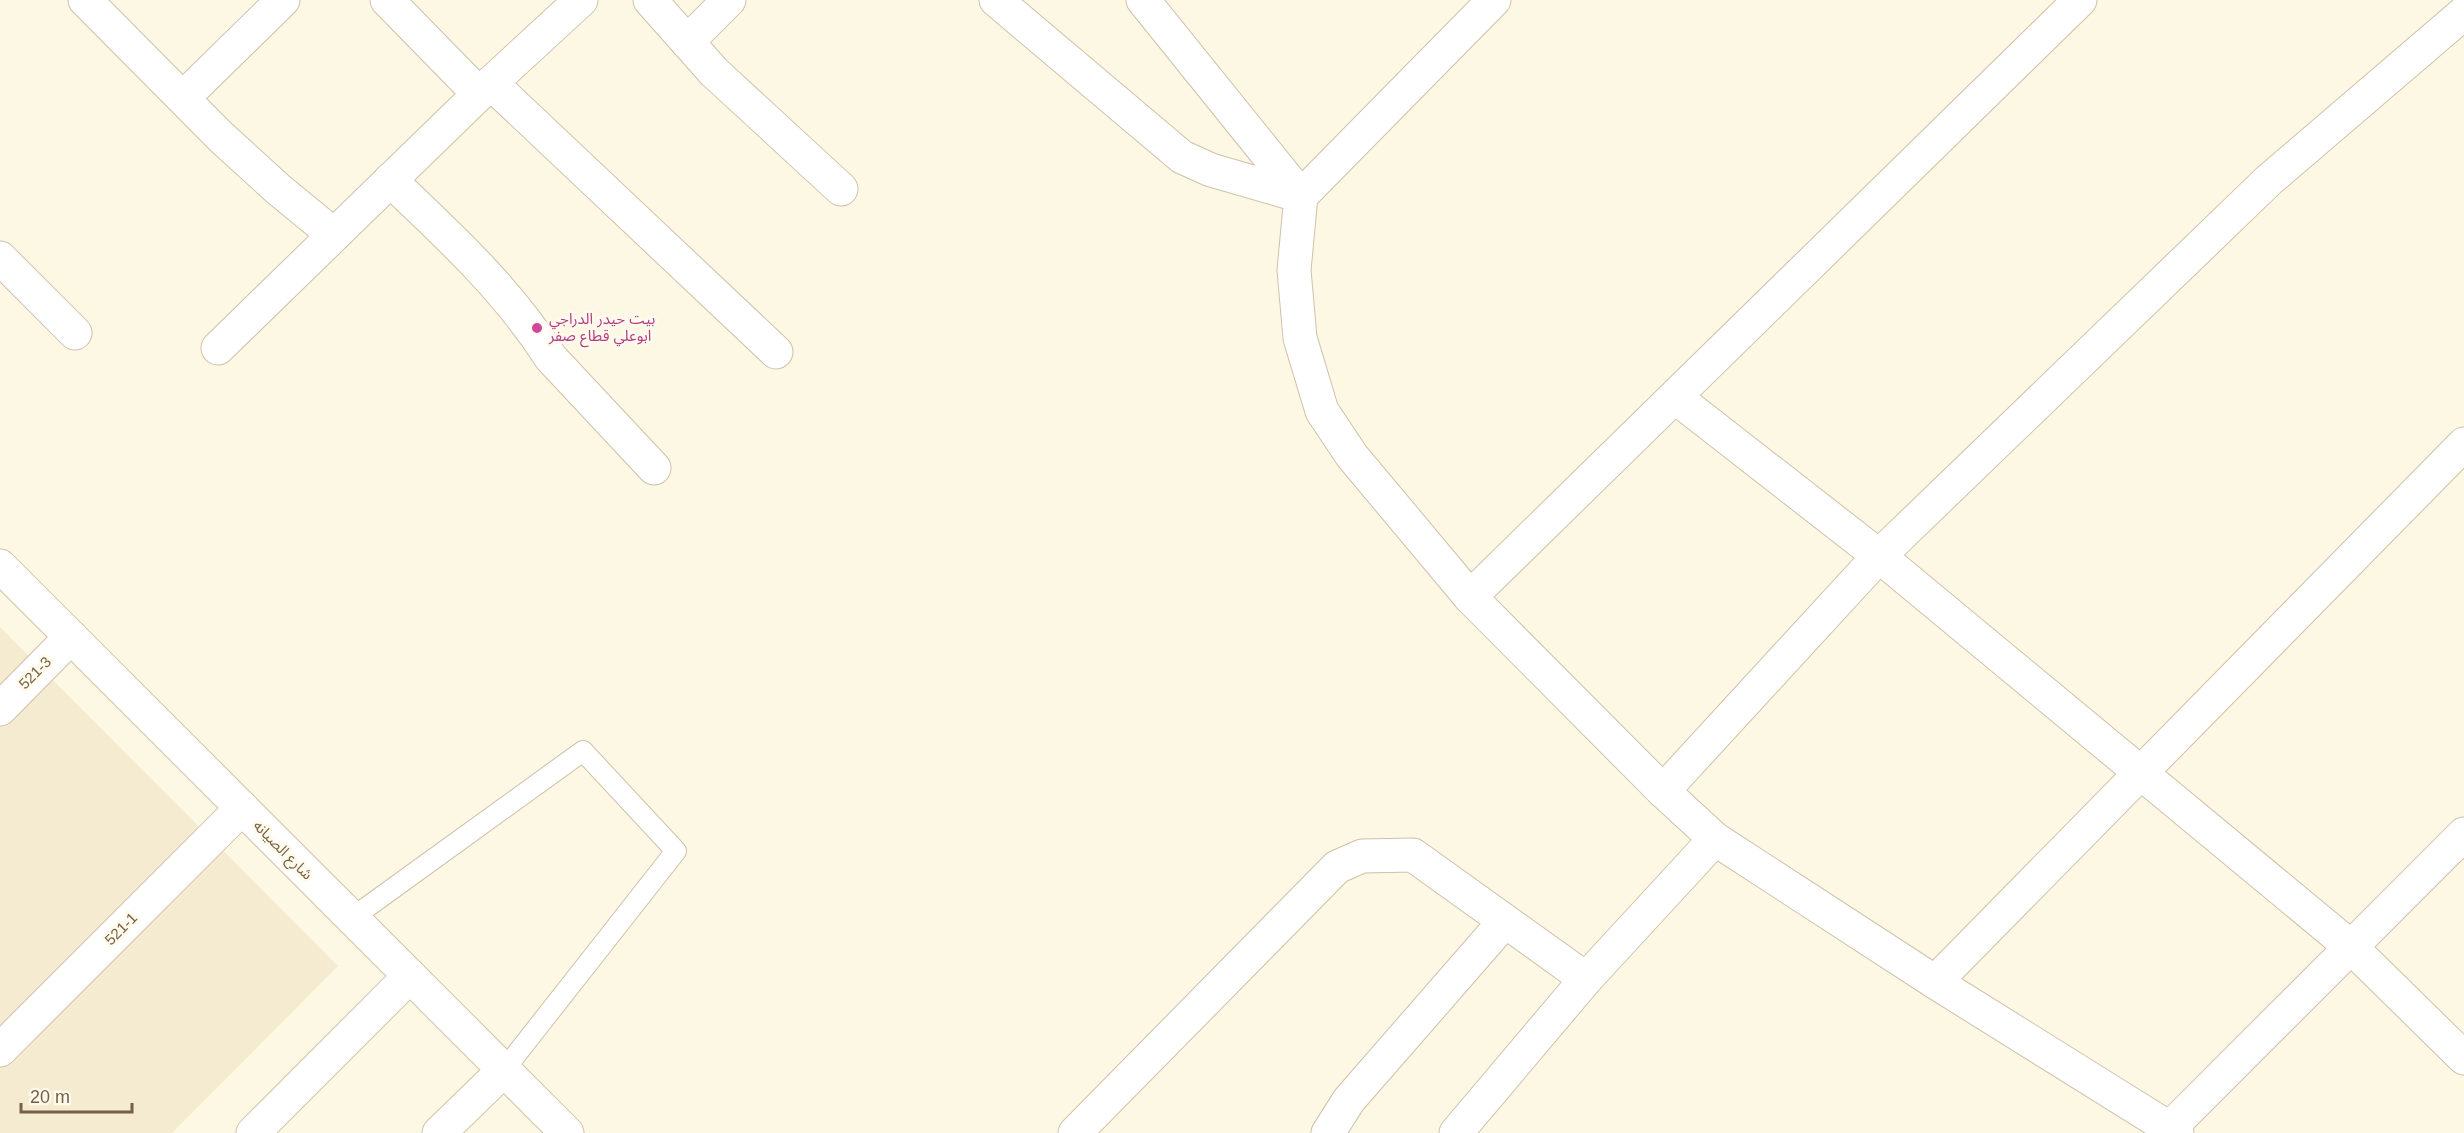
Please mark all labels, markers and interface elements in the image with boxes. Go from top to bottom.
place label: بيت حيدر الدراجي ابوعلي قطاع صفر [548,310,655,348]
marker: بيت حيدر الدراجي ابوعلي قطاع صفر [530,321,544,335]
street label: 521-3 [15,653,54,692]
street label: شارع الصيانه [248,817,317,886]
street label: 521-1 [101,909,140,948]
scale bar [21,1076,132,1114]
text: 20 m [30,1087,70,1107]

